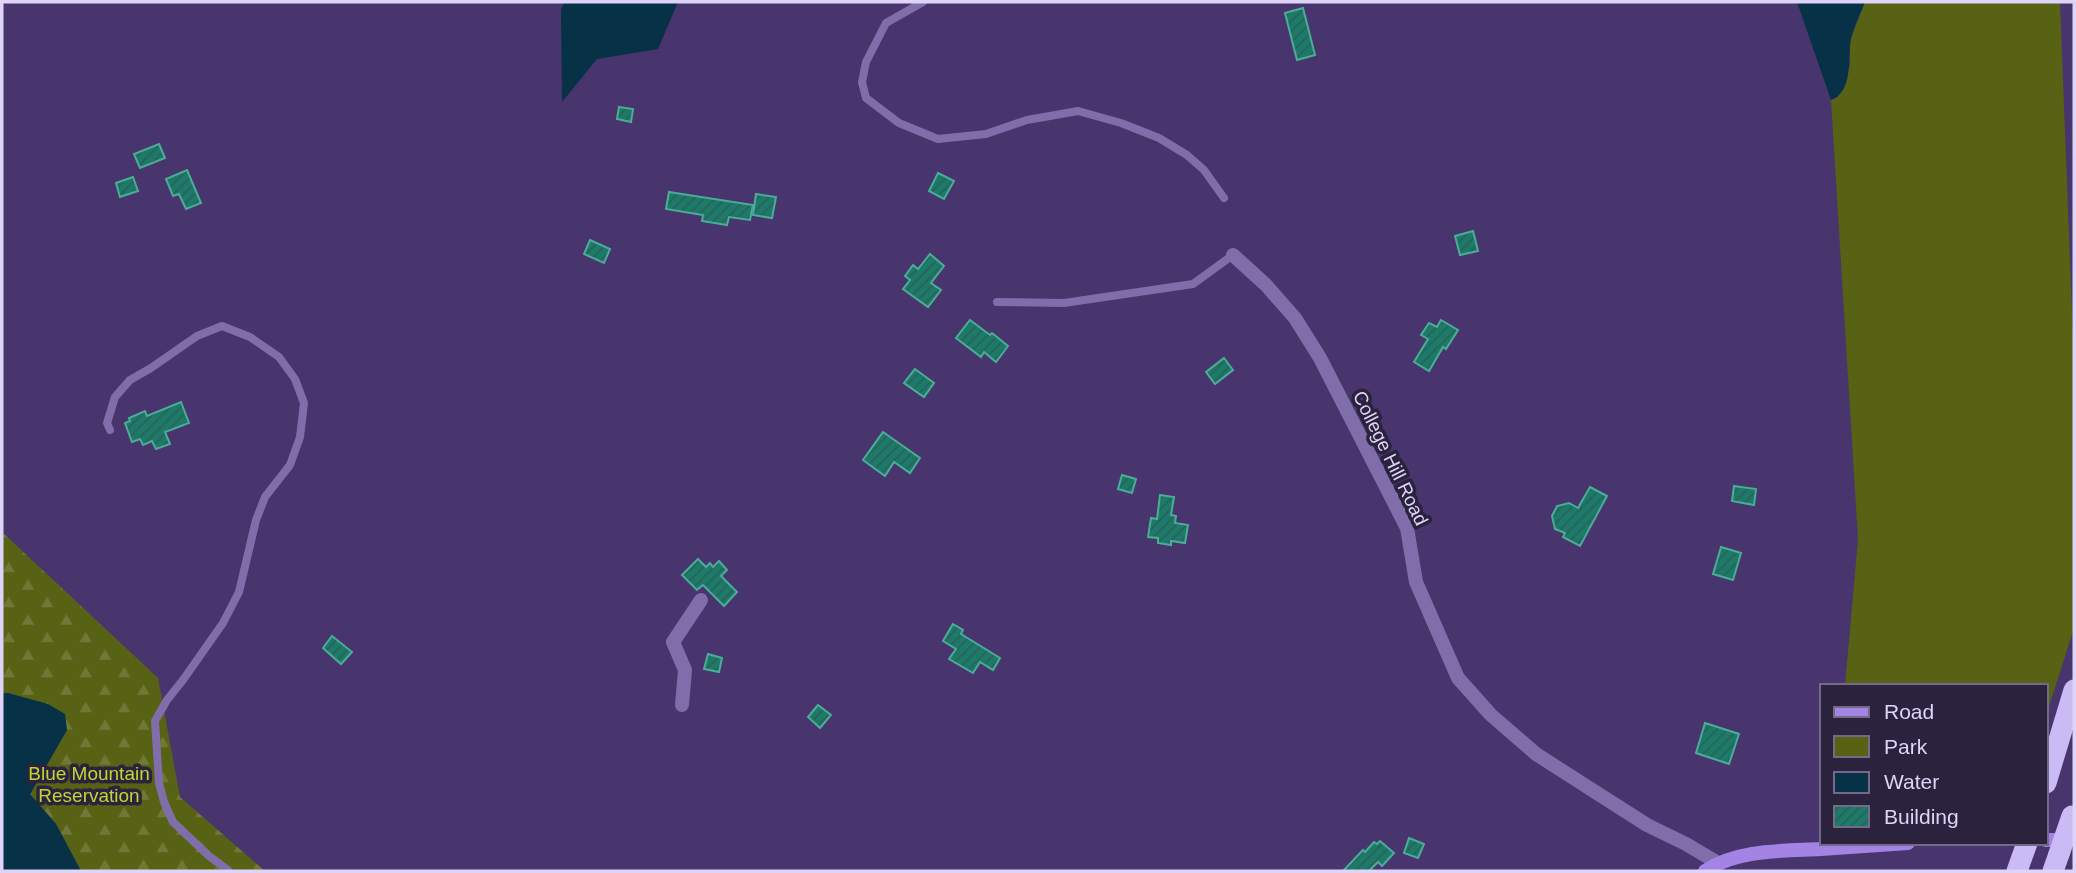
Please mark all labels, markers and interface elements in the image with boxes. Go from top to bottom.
street label: College Hill Road [1349,388,1432,529]
legend [1820,684,2048,845]
text: Road [1884,700,1934,723]
text: Park [1884,735,1928,758]
park label: Blue Mountain Reservation [28,763,150,806]
text: Water [1884,770,1939,793]
text: Building [1884,805,1959,828]

